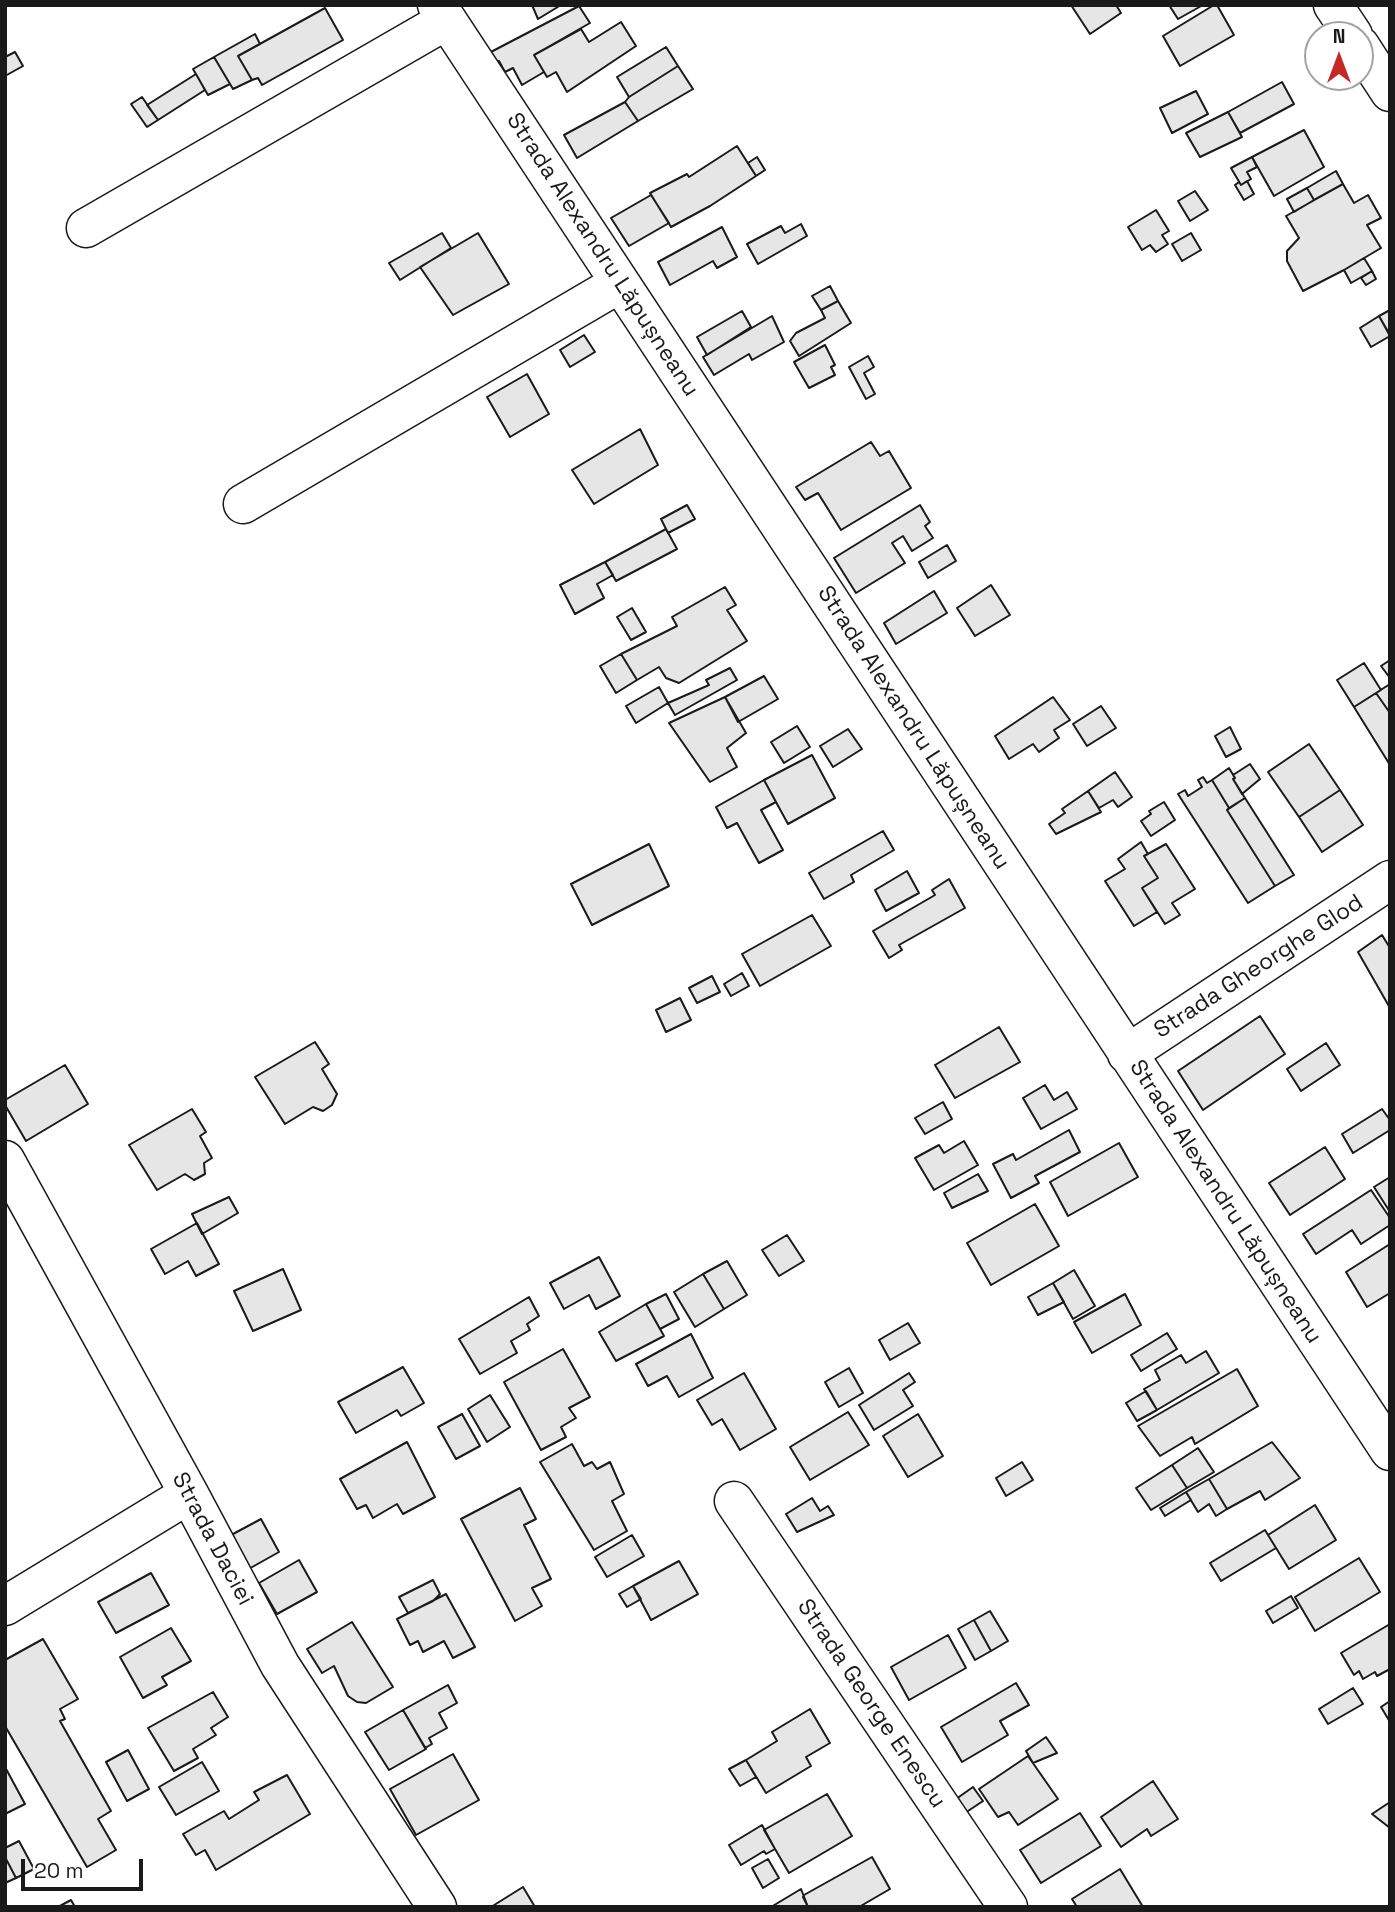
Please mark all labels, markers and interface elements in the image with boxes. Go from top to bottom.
north arrow [1304,21,1374,91]
text: N [1333,24,1345,49]
street label: Strada Alexandru Lăpușneanu [500,108,704,402]
street label: Strada Alexandru Lăpușneanu [811,581,1015,875]
street label: Strada Gheorghe Glod [1149,889,1369,1045]
street label: Strada Alexandru Lăpușneanu [1123,1055,1327,1349]
street label: Strada Daciei [165,1468,259,1610]
street label: Strada George Enescu [791,1594,951,1814]
scale bar [24,1846,147,1890]
text: 20 m [34,1857,84,1884]

